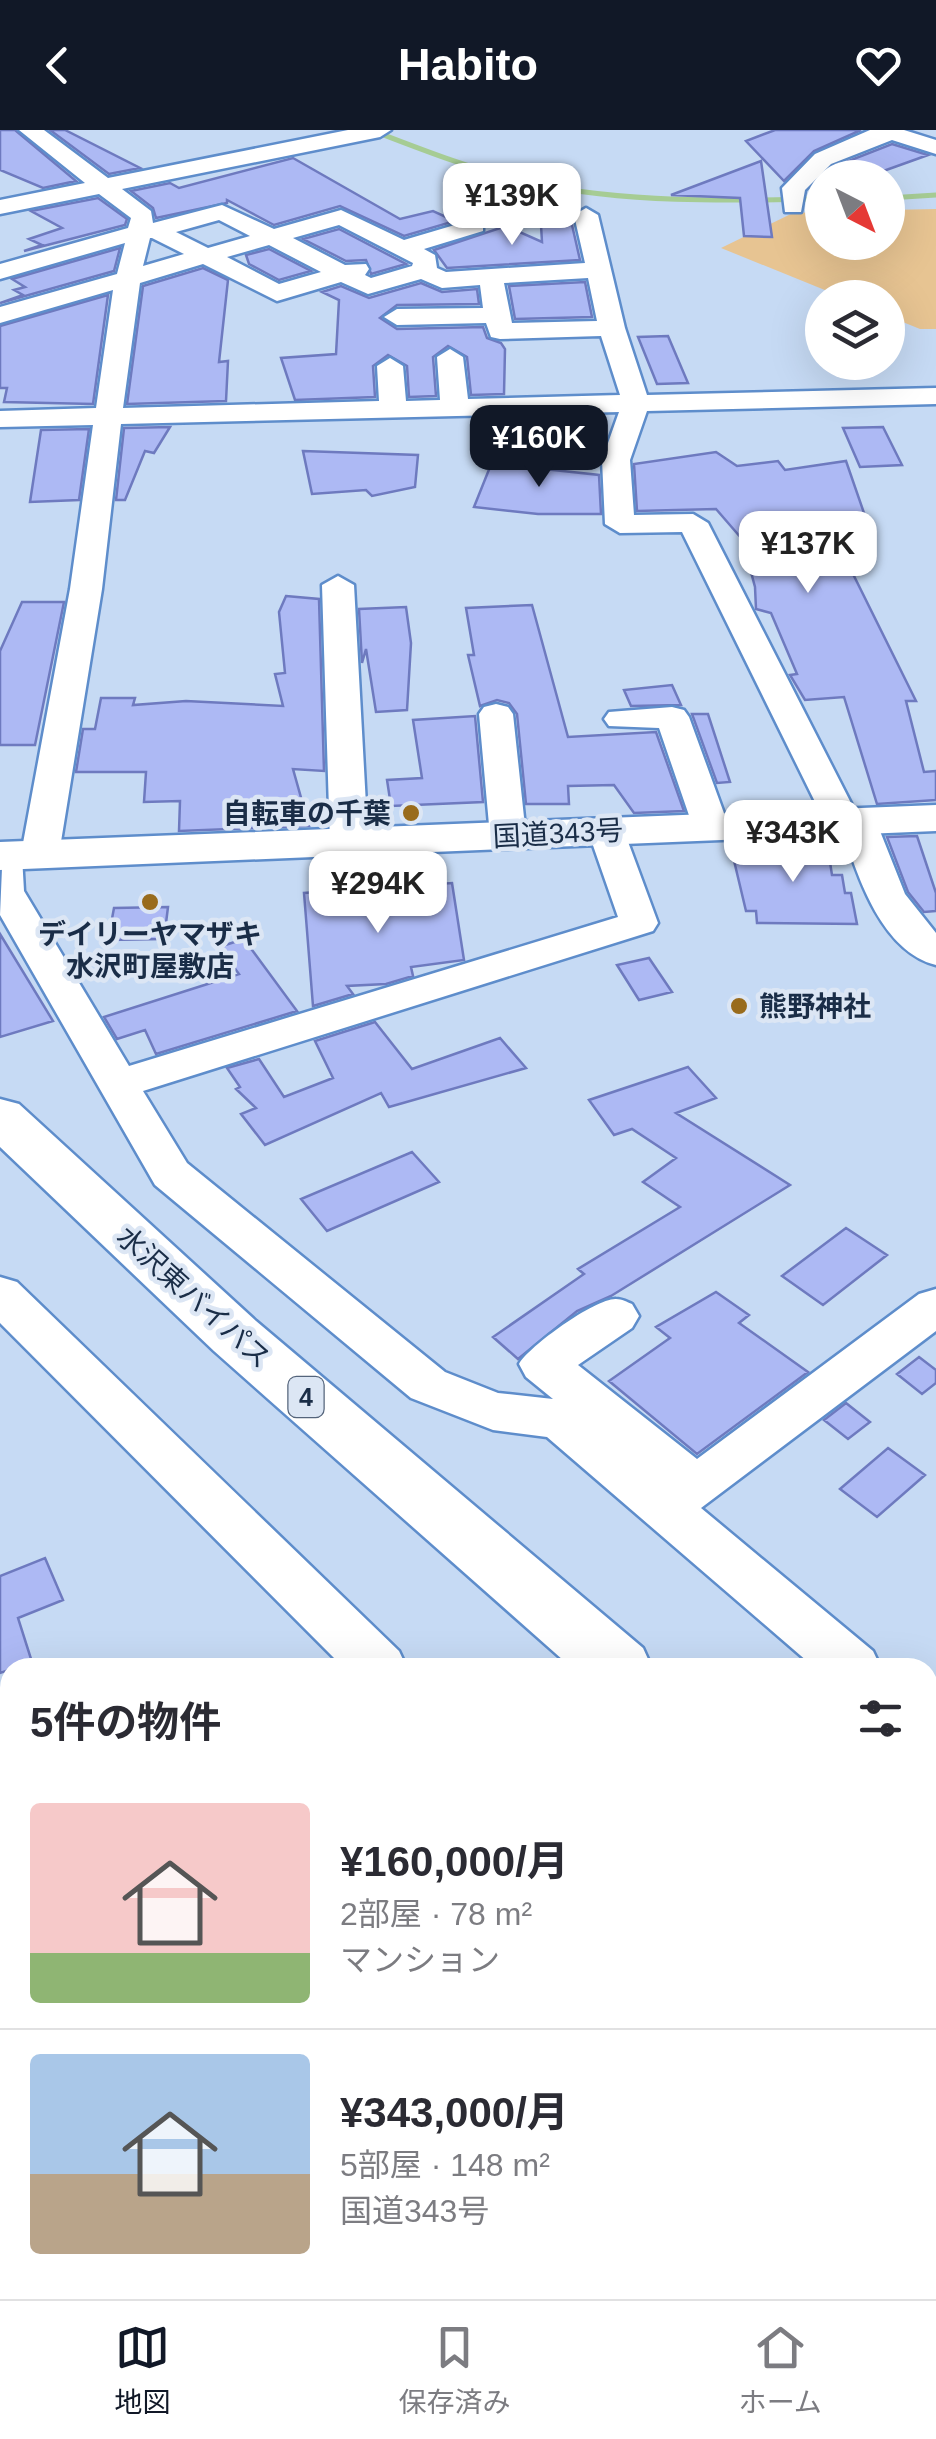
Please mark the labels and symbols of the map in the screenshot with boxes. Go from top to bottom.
north arrow [805,160,905,260]
pin: ¥139K [442,163,582,248]
pin: ¥160K [469,405,609,490]
pin: ¥137K [738,511,878,596]
place label: 自転車の千葉 [223,798,391,829]
pin: ¥343K [723,800,863,885]
marker: 自転車の千葉 [400,802,422,824]
street label: 国道343号 [492,815,624,852]
pin: ¥294K [308,851,448,936]
marker: デイリーヤマザキ 水沢町屋敷店 [139,891,161,913]
place label: デイリーヤマザキ 水沢町屋敷店 [38,919,262,982]
place label: 熊野神社 [759,991,871,1022]
marker: 熊野神社 [728,995,750,1017]
street label: 水沢東バイパス [111,1220,277,1374]
road number: 4 [288,1377,324,1417]

